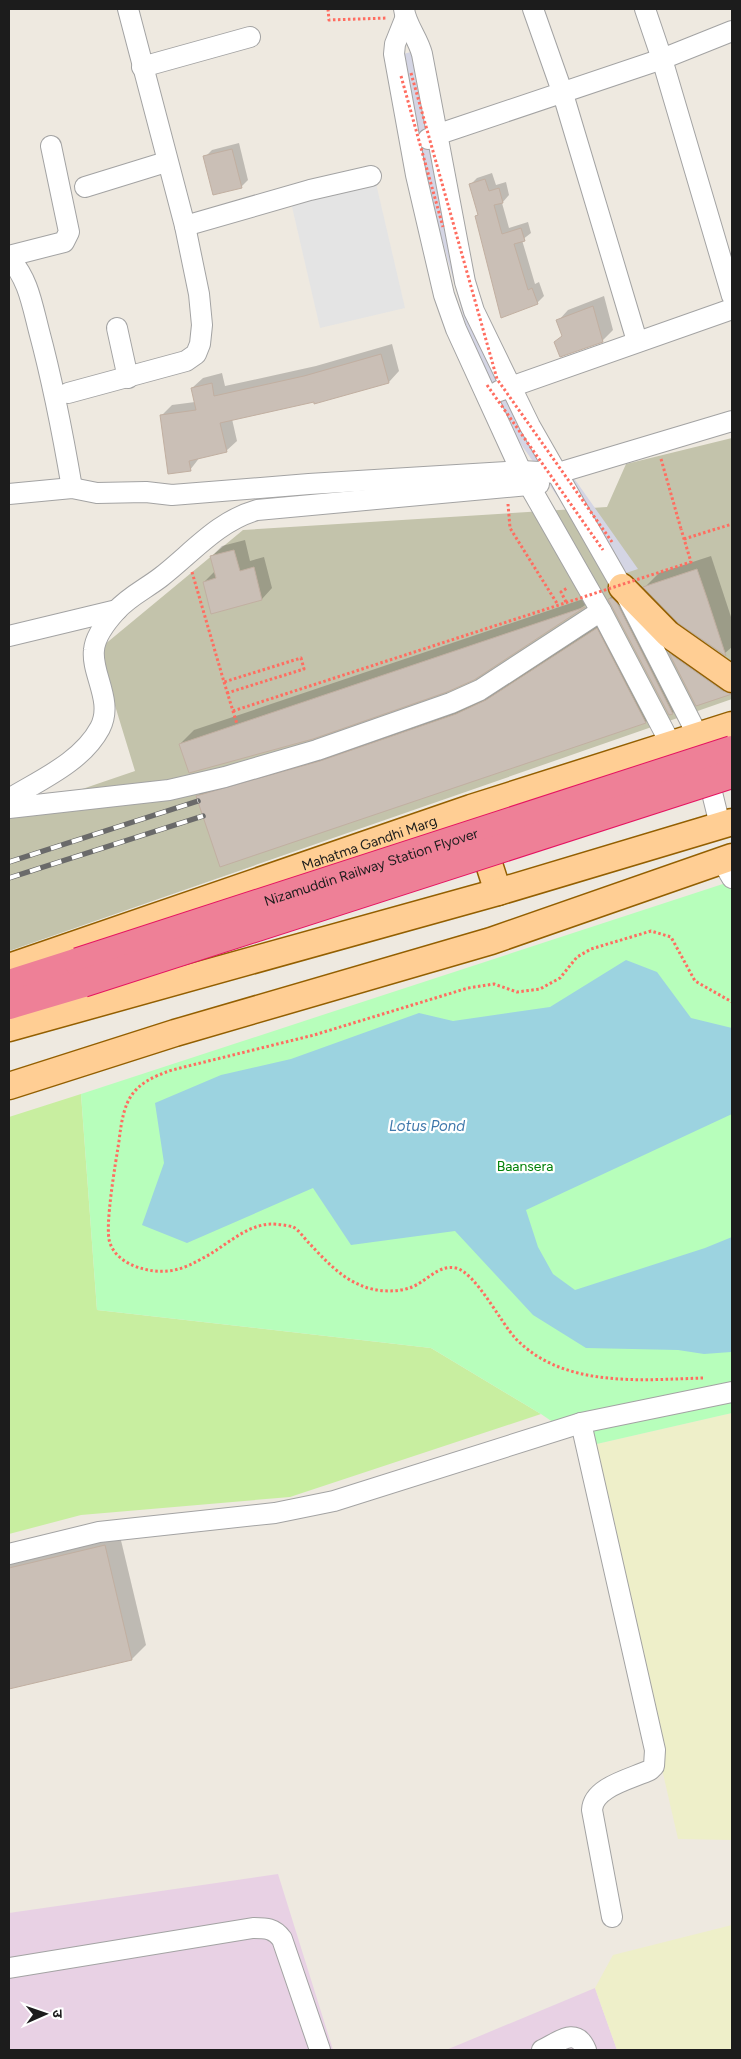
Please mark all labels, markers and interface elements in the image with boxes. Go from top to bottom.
street label: Mahatma Gandhi Marg [299,812,439,875]
street label: Nizamuddin Railway Station Flyover [262,825,481,910]
water label: Lotus Pond [389,1117,465,1135]
park label: Baansera [497,1158,553,1175]
north arrow [20,1989,70,2039]
text: उ [49,2009,66,2019]

